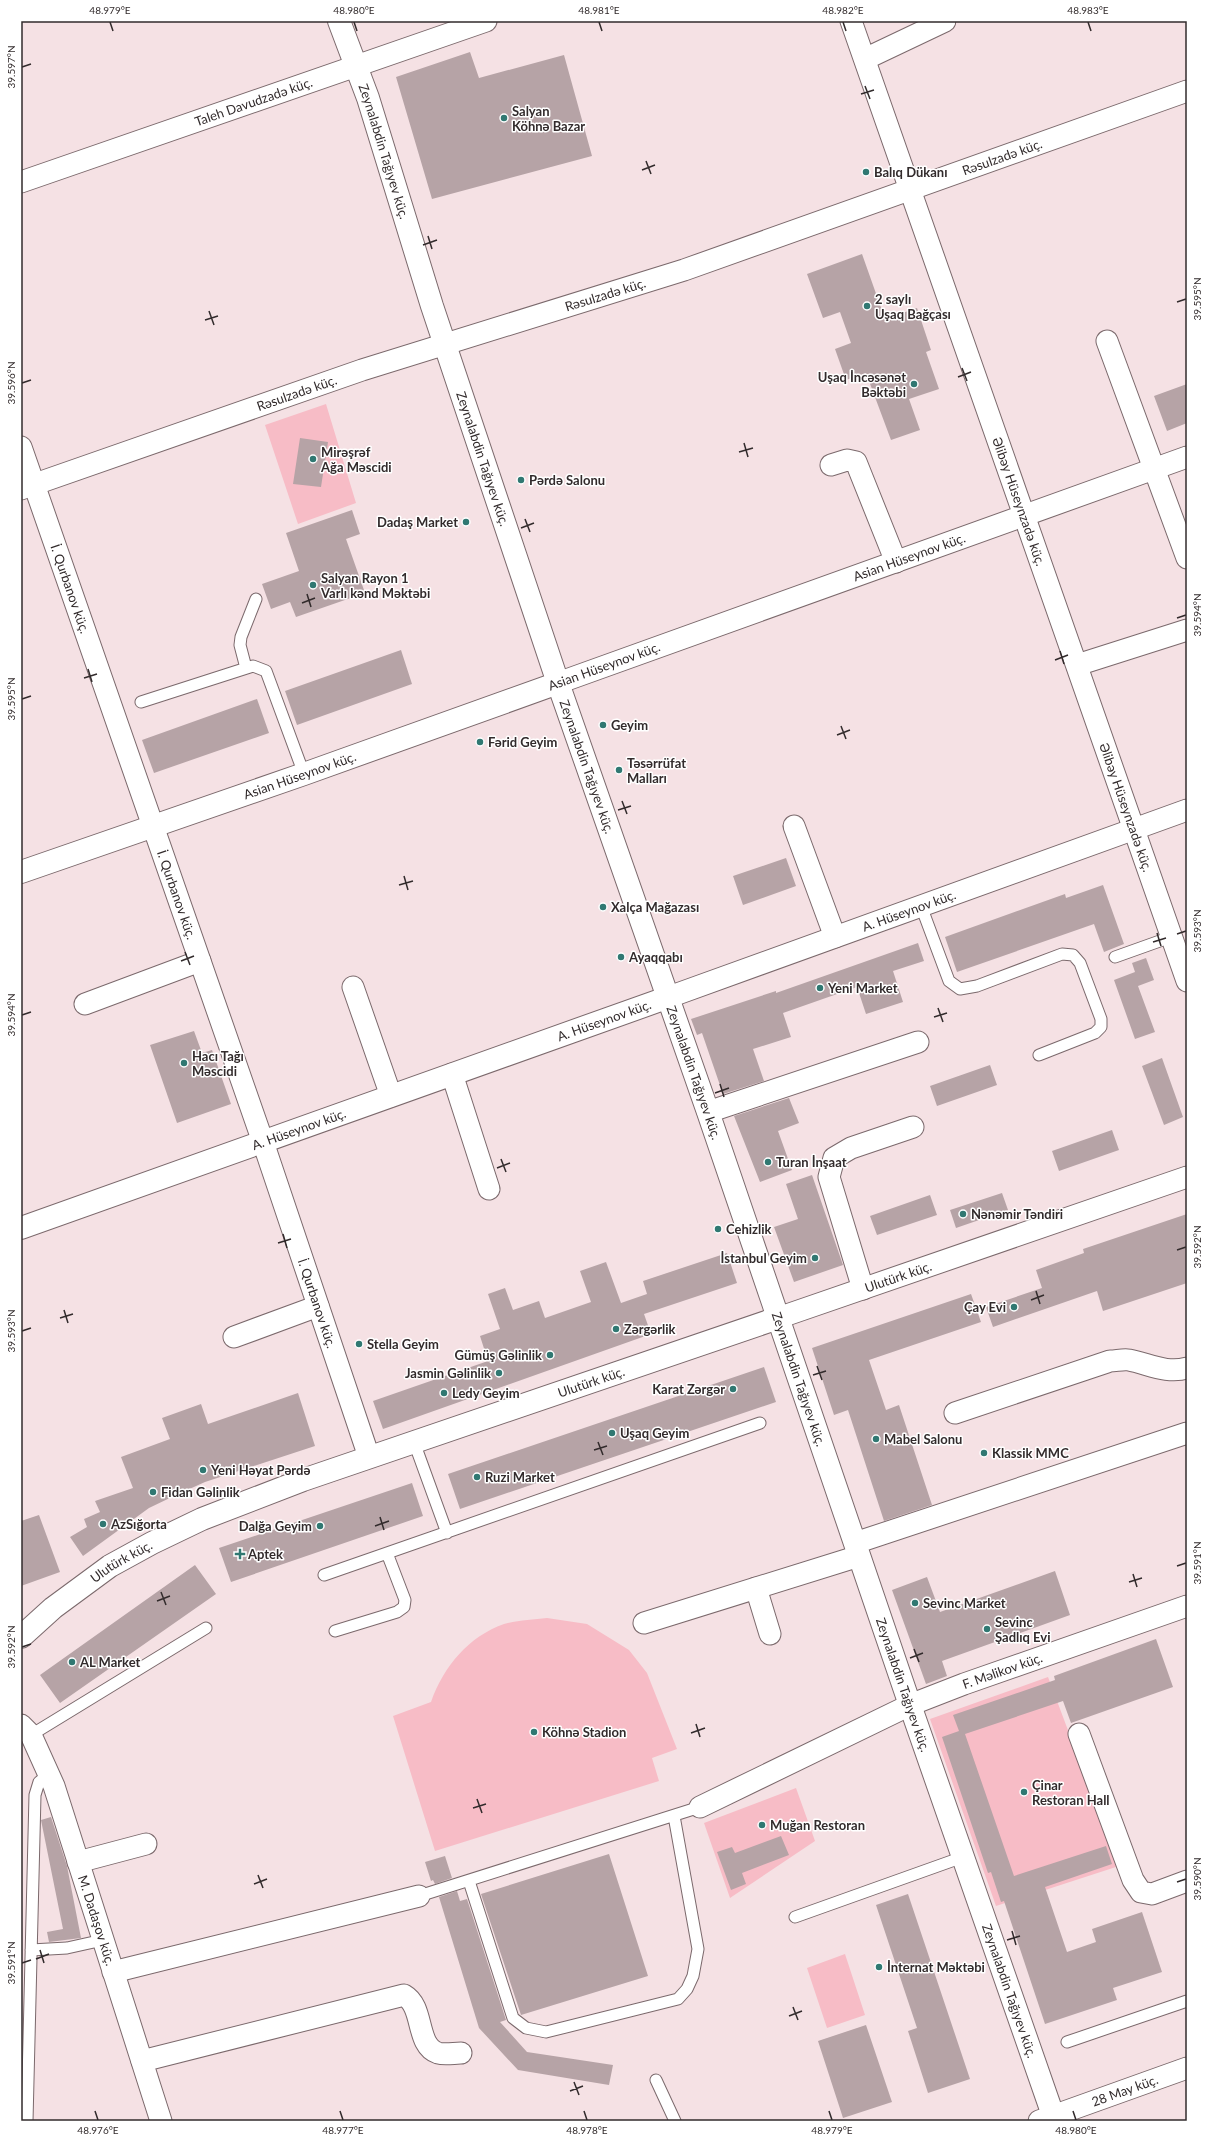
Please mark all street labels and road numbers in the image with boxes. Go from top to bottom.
street label: Taleh Davudzadə küç. [192,74,314,129]
street label: Zeynalabdin Tağıyev küç. [355,81,413,221]
street label: Rəsulzadə küç. [960,135,1044,178]
street label: Rəsulzadə küç. [563,274,648,314]
street label: Rəsulzadə küç. [255,371,339,414]
street label: Zeynalabdin Tağıyev küç. [453,389,513,528]
street label: Əlibəy Hüseynzadə küç. [989,435,1049,568]
street label: Asian Hüseynov küç. [851,529,967,584]
street label: İ. Qurbanov küç. [47,542,93,635]
street label: Asian Hüseynov küç. [546,638,662,694]
street label: Zeynalabdin Tağıyev küç. [556,698,618,836]
street label: Əlibəy Hüseynzadə küç. [1096,741,1156,874]
street label: Asian Hüseynov küç. [241,748,358,802]
street label: İ. Qurbanov küç. [154,848,200,941]
street label: A. Hüseynov küç. [860,886,958,935]
street label: A. Hüseynov küç. [555,996,653,1044]
street label: Zeynalabdin Tağıyev küç. [663,1003,725,1142]
street label: A. Hüseynov küç. [250,1105,348,1153]
street label: İ. Qurbanov küç. [295,1256,340,1350]
street label: Ulutürk küç. [863,1258,934,1295]
street label: Zeynalabdin Tağıyev küç. [769,1310,829,1448]
street label: Ulutürk küç. [556,1363,627,1401]
street label: Ulutürk küç. [87,1537,155,1586]
street label: Zeynalabdin Tağıyev küç. [873,1616,934,1754]
street label: F. Məlikov küç. [960,1649,1045,1692]
street label: M. Dadaşov küç. [75,1873,119,1968]
street label: Zeynalabdin Tağıyev küç. [979,1922,1040,2060]
street label: 28 May küç. [1089,2071,1160,2110]

